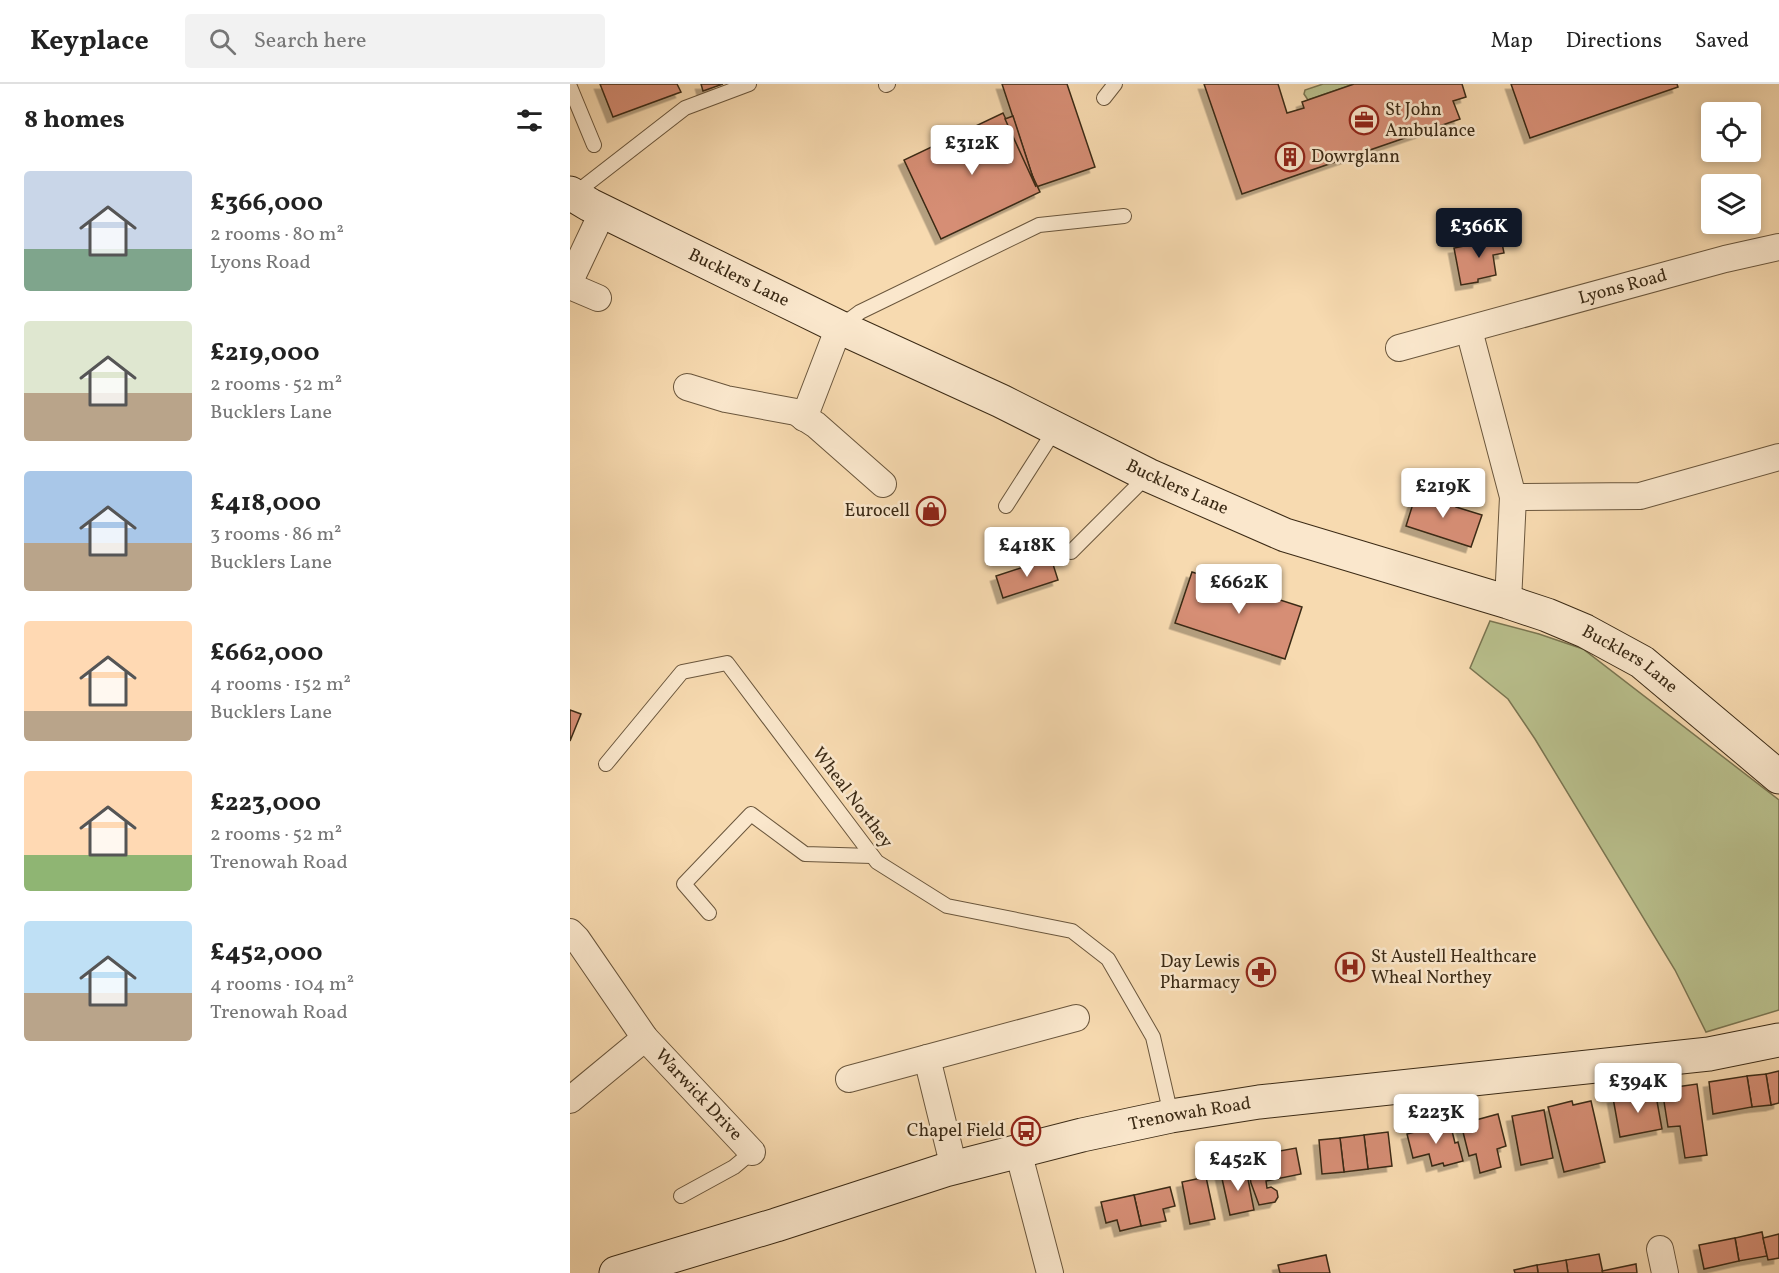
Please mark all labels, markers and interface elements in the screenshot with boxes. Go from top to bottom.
search box [185,14,605,68]
text: Keyplace [30,22,149,61]
icon: search [206,25,239,58]
text: Search here [254,26,366,57]
text: Map [1491,27,1533,56]
text: Directions [1566,27,1662,56]
text: Saved [1695,27,1749,56]
place label: St John Ambulance [1385,98,1475,144]
text: 8 homes [24,102,125,138]
map controls [1701,102,1761,234]
button: locate [1701,102,1761,162]
icon: filters [513,104,546,137]
office icon: St John Ambulance [1348,104,1380,136]
pin: £312K [930,125,1014,176]
text: £312K [945,130,999,158]
building icon: Dowrglann [1274,141,1306,173]
place label: Dowrglann [1311,145,1400,170]
button: layers [1701,174,1761,234]
text: £366,000 [210,185,323,221]
icon: home [72,195,144,267]
pin: £366K [1437,208,1521,259]
text: £366K [1450,213,1508,241]
text: 2 rooms · 80 m² [210,221,344,249]
street label: Bucklers Lane [684,242,794,313]
text: Lyons Road [210,249,311,277]
street label: Lyons Road [1576,263,1670,311]
text: £219,000 [210,335,319,371]
icon: home [72,345,144,417]
text: 2 rooms · 52 m² [210,371,342,399]
text: Bucklers Lane [210,399,332,427]
street label: Bucklers Lane [1122,453,1232,521]
pin: £219K [1401,468,1485,519]
text: £219K [1415,473,1471,501]
text: £418,000 [210,485,321,521]
icon: home [72,495,144,567]
shop icon: Eurocell [915,495,947,527]
place label: Eurocell [845,499,910,524]
text: 3 rooms · 86 m² [210,521,341,549]
pin: £418K [985,527,1069,578]
text: £418K [998,532,1056,560]
text: Bucklers Lane [210,549,332,577]
pin: £662K [1197,564,1281,615]
text: £662K [1210,569,1268,597]
street label: Bucklers Lane [1577,619,1683,699]
text: £662,000 [210,635,323,671]
icon: home [72,645,144,717]
text: 4 rooms · 152 m² [210,671,351,699]
text: Bucklers Lane [210,699,332,727]
street label: Wheal Northey [806,742,898,854]
text: £223,000 [210,785,321,821]
icon: home [72,795,144,867]
text: 2 rooms · 52 m² [210,821,342,849]
text: Trenowah Road [210,849,348,877]
text: £452,000 [210,935,323,971]
icon: home [72,945,144,1017]
place label: St Austell Healthcare Wheal Northey [1371,945,1537,991]
place label: Day Lewis Pharmacy [1160,950,1240,996]
hospital icon: St Austell Healthcare Wheal Northey [1334,951,1366,983]
pharmacy icon: Day Lewis Pharmacy [1245,956,1277,988]
text: 4 rooms · 104 m² [210,971,354,999]
text: Trenowah Road [210,999,348,1027]
street label: Warwick Drive [649,1043,748,1146]
pin: £394K [1596,1063,1680,1114]
text: £394K [1609,1068,1667,1096]
street label: Trenowah Road [1126,1091,1253,1137]
pin: £223K [1394,1094,1478,1145]
text: £223K [1408,1099,1464,1127]
bus stop icon: Chapel Field [1010,1115,1042,1147]
place label: Chapel Field [907,1119,1005,1144]
pin: £452K [1196,1141,1280,1192]
text: £452K [1209,1146,1267,1174]

